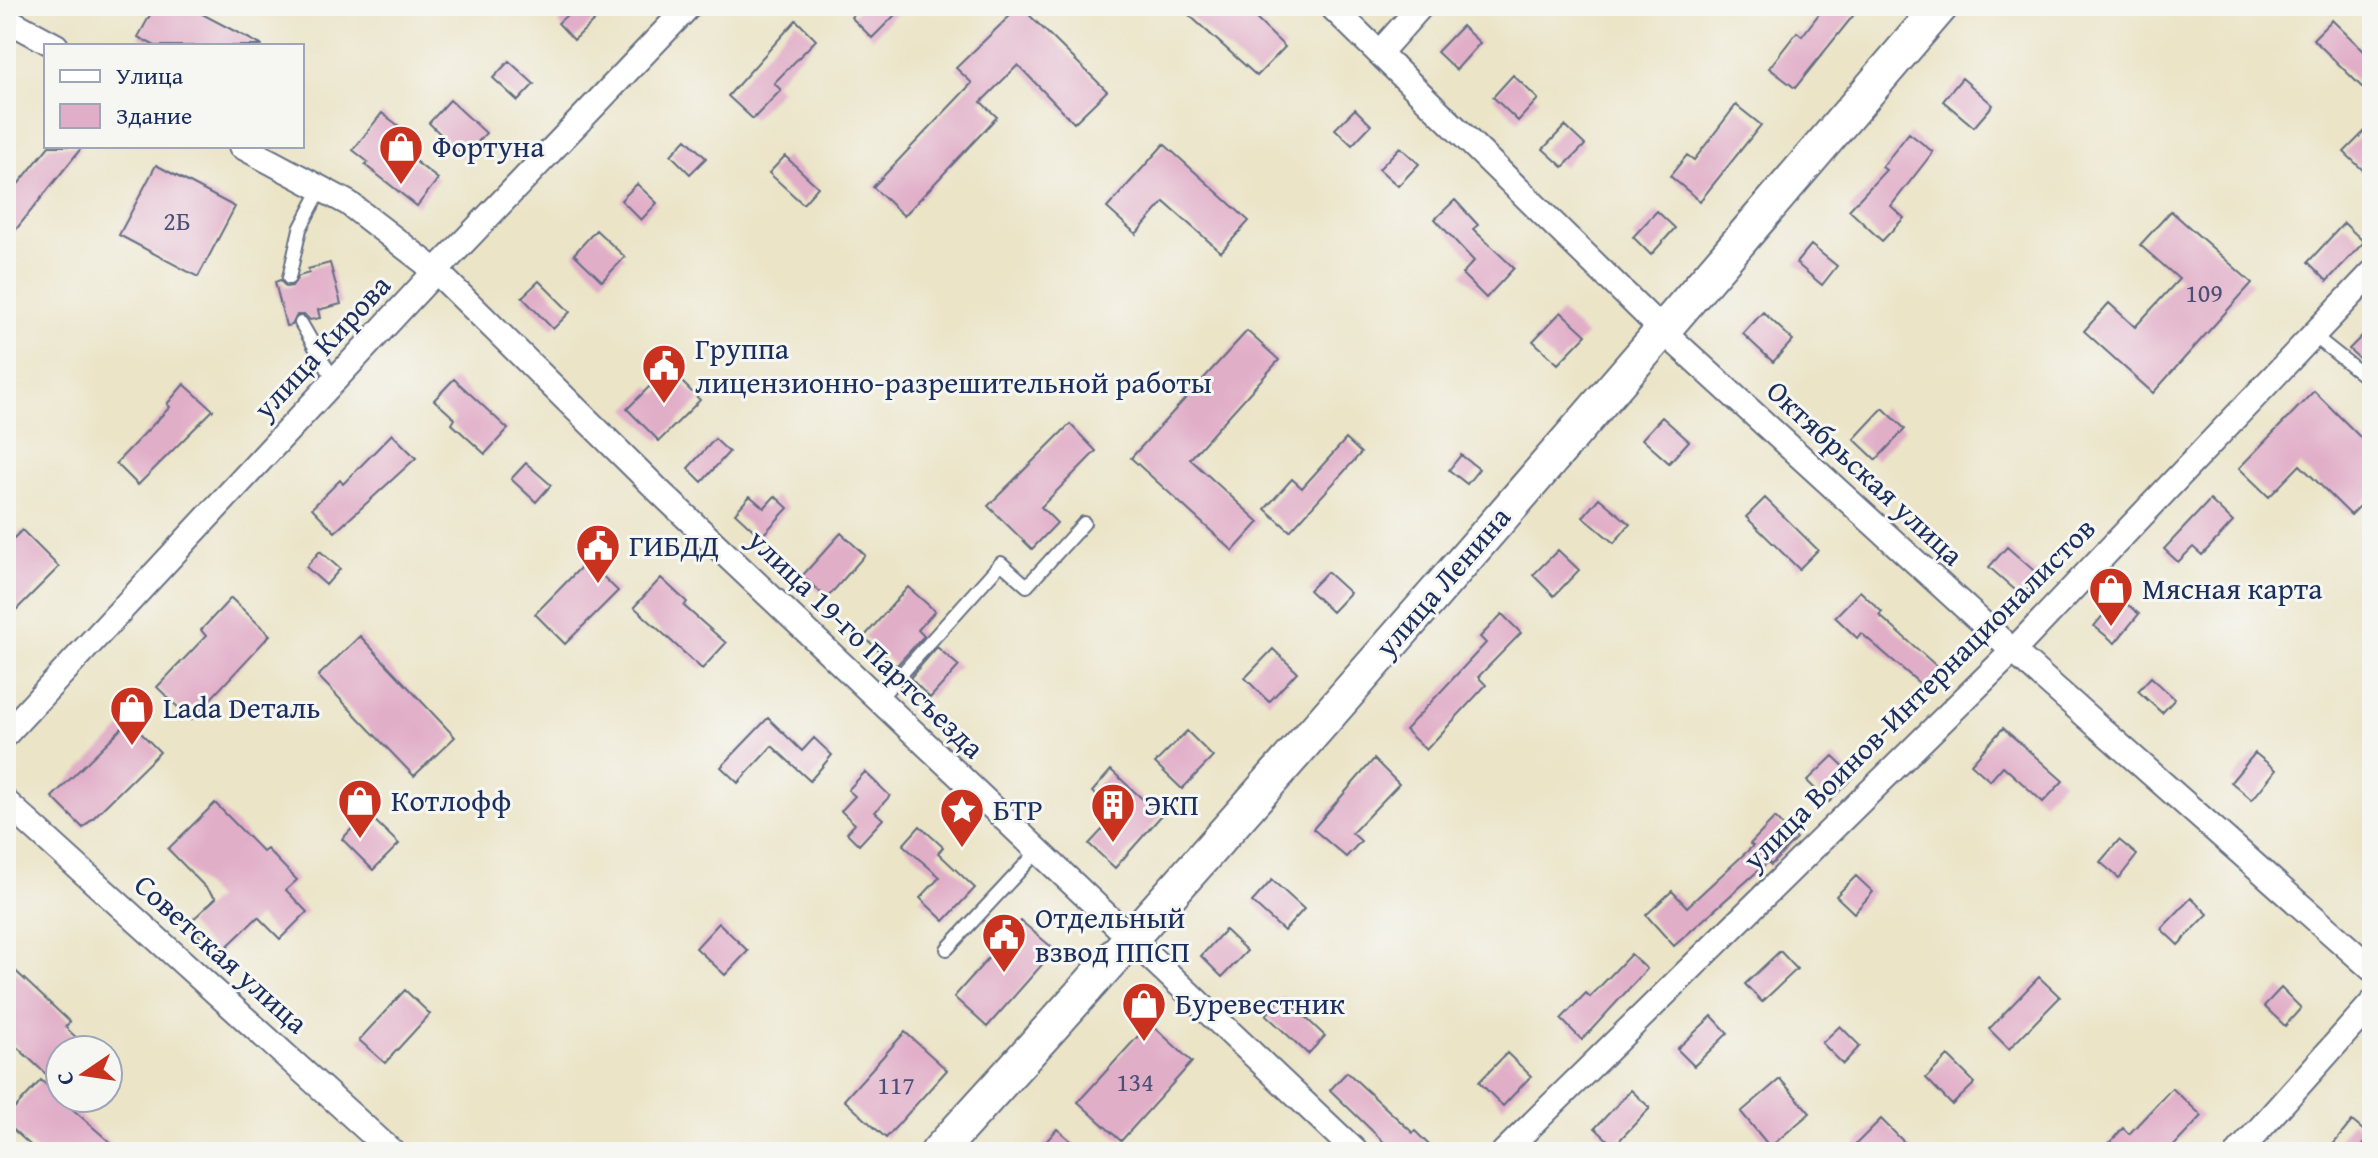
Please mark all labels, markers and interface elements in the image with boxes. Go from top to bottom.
legend [44,44,304,148]
text: Улица [116,58,184,93]
text: Здание [116,98,192,133]
shop icon: Фортуна [377,123,425,186]
place label: Фортуна [432,124,545,168]
house number: 2Б [163,201,191,240]
street label: улица Кирова [242,263,401,429]
house number: 109 [2185,273,2223,312]
place label: Группа лицензионно-разрешительной работы [695,326,1212,404]
public building icon: Группа лицензионно-разрешительной работы [640,342,688,405]
street label: Октябрьская улица [1757,369,1975,576]
street label: улица Ленина [1363,496,1521,667]
street label: улица Воинов-Интернационалистов [1731,507,2105,880]
street label: улица 19-го Партсъезда [738,518,996,769]
public building icon: ГИБДД [574,522,622,585]
place label: ГИБДД [629,523,719,567]
shop icon: Мясная карта [2087,565,2135,628]
place label: Мясная карта [2142,566,2323,610]
shop icon: Lada Dеталь [108,684,156,747]
place label: Lada Dеталь [163,685,320,729]
shop icon: Котлофф [336,777,384,840]
place label: Котлофф [391,778,511,822]
building icon: ЭКП [1089,781,1137,844]
place label: ЭКП [1144,782,1199,826]
place icon: БТР [938,786,986,849]
place label: БТР [993,787,1043,831]
street label: Советская улица [125,863,319,1044]
place label: Отдельный взвод ППСП [1035,895,1190,973]
public building icon: Отдельный взвод ППСП [980,911,1028,974]
shop icon: Буревестник [1120,980,1168,1043]
place label: Буревестник [1175,981,1345,1025]
north arrow [44,1034,124,1114]
house number: 134 [1116,1062,1154,1101]
house number: 117 [877,1065,915,1104]
text: С [48,1069,82,1088]

